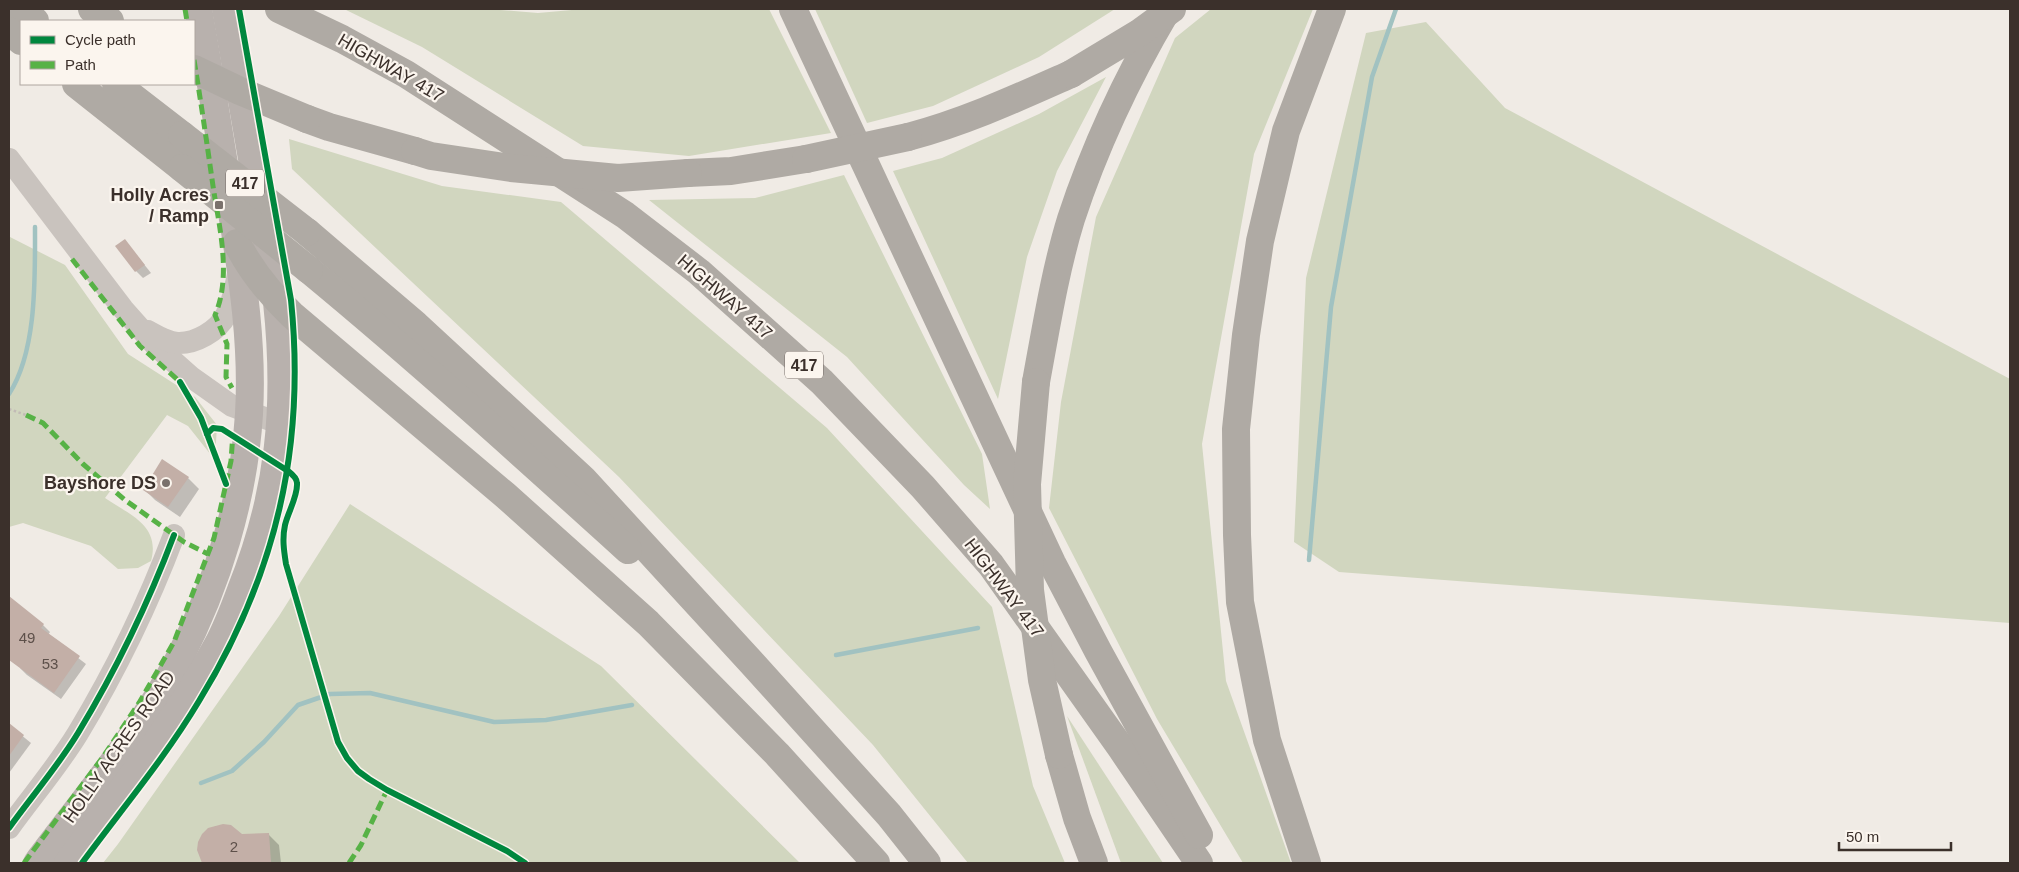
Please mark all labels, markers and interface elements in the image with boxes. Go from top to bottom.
legend [20,20,195,85]
street label: HIGHWAY 417 [335,30,447,106]
text: Cycle path [65,31,136,48]
text: Path [65,56,96,73]
road number: 417 [226,170,264,197]
place label: Holly Acres / Ramp [111,185,209,226]
marker: Holly Acres / Ramp [213,199,225,211]
street label: HIGHWAY 417 [674,251,776,343]
road number: 417 [785,352,823,378]
place label: Bayshore DS [44,473,156,493]
marker: Bayshore DS [160,477,172,489]
street label: HIGHWAY 417 [960,535,1048,641]
house number: 49 [19,629,35,646]
house number: 53 [42,655,58,672]
street label: HOLLY ACRES ROAD [59,667,179,827]
scale bar [1839,820,1952,852]
text: 50 m [1846,828,1879,845]
house number: 2 [230,838,238,855]

